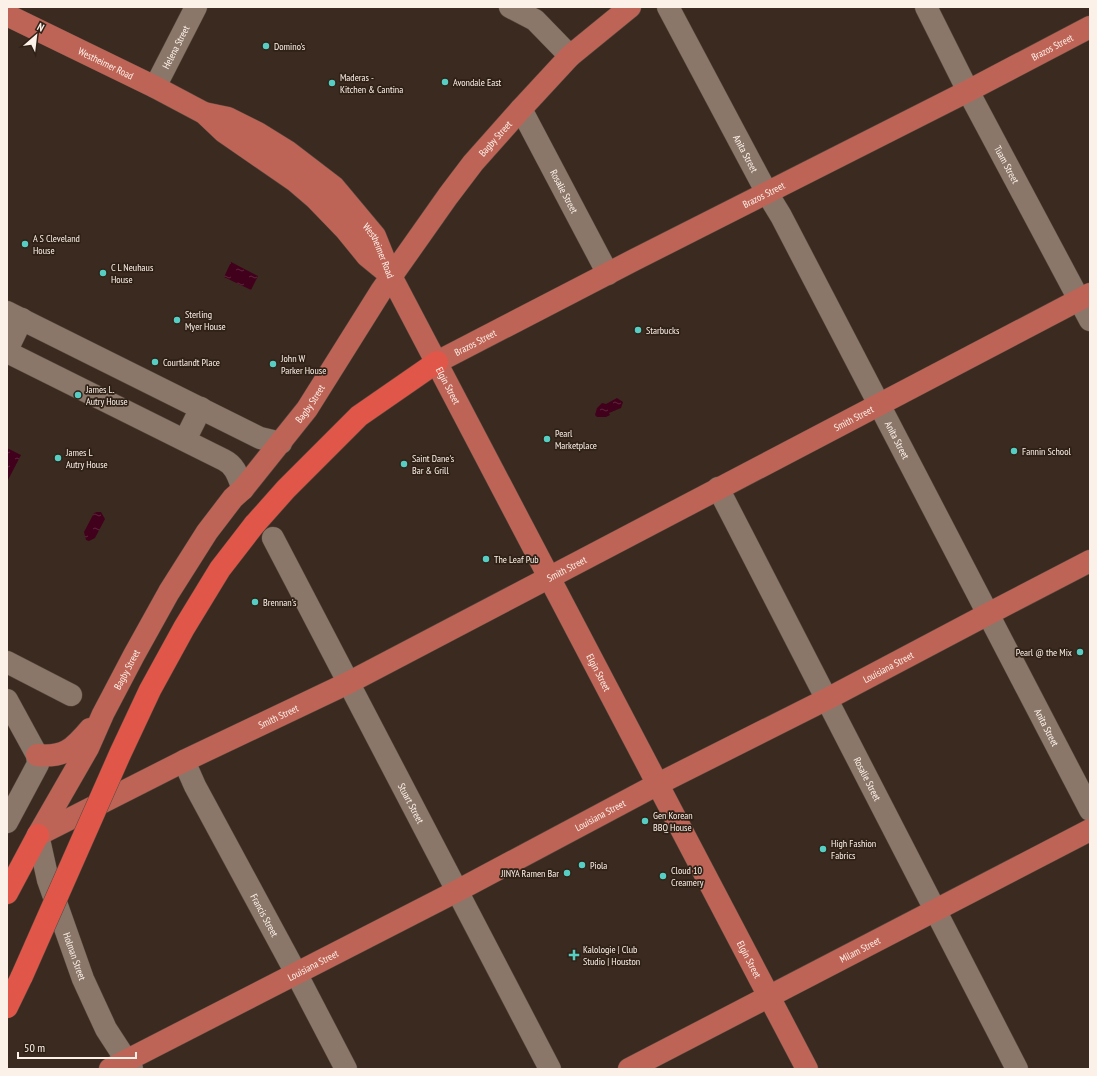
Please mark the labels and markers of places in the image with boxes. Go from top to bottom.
place label: Domino's [274,40,306,53]
marker: Domino's [261,41,271,51]
place label: Maderas - Kitchen & Cantina [340,71,403,96]
place label: Avondale East [453,76,502,89]
marker: Avondale East [440,77,450,87]
marker: Maderas - Kitchen & Cantina [327,78,337,88]
place label: A S Cleveland House [33,232,80,257]
marker: A S Cleveland House [20,239,30,249]
place label: C L Neuhaus House [111,261,154,286]
marker: C L Neuhaus House [98,268,108,278]
place label: Sterling Myer House [185,308,226,333]
marker: Sterling Myer House [172,315,182,325]
place label: Starbucks [646,324,680,337]
marker: Starbucks [633,325,643,335]
place label: John W Parker House [280,352,326,377]
place label: Courtlandt Place [163,356,220,369]
marker: Courtlandt Place [150,357,160,367]
marker: John W Parker House [268,359,278,369]
place label: James L. Autry House [85,383,128,408]
marker: James L. Autry House [73,390,83,400]
place label: Pearl Marketplace [555,427,597,452]
marker: Pearl Marketplace [542,434,552,444]
place label: Fannin School [1022,445,1071,458]
place label: James L Autry House [65,446,108,471]
marker: Fannin School [1009,446,1019,456]
place label: Saint Dane's Bar & Grill [412,452,455,477]
marker: James L Autry House [53,453,63,463]
marker: Saint Dane's Bar & Grill [399,459,409,469]
place label: The Leaf Pub [494,553,539,566]
marker: The Leaf Pub [481,554,491,564]
place label: Brennan's [263,596,297,609]
marker: Brennan's [250,597,260,607]
place label: Pearl @ the Mix [1016,646,1072,659]
marker: Pearl @ the Mix [1075,647,1085,657]
place label: Gen Korean BBQ House [653,809,693,834]
marker: Gen Korean BBQ House [640,816,650,826]
place label: High Fashion Fabrics [831,837,876,862]
marker: High Fashion Fabrics [818,844,828,854]
place label: Piola [590,859,607,872]
marker: Piola [577,860,587,870]
place label: Cloud 10 Creamery [671,864,704,889]
place label: JINYA Ramen Bar [500,867,559,880]
marker: JINYA Ramen Bar [562,868,572,878]
marker: Cloud 10 Creamery [658,871,668,881]
place label: Kalologie | Club Studio | Houston [583,943,640,968]
marker: Kalologie | Club Studio | Houston [568,949,580,961]

